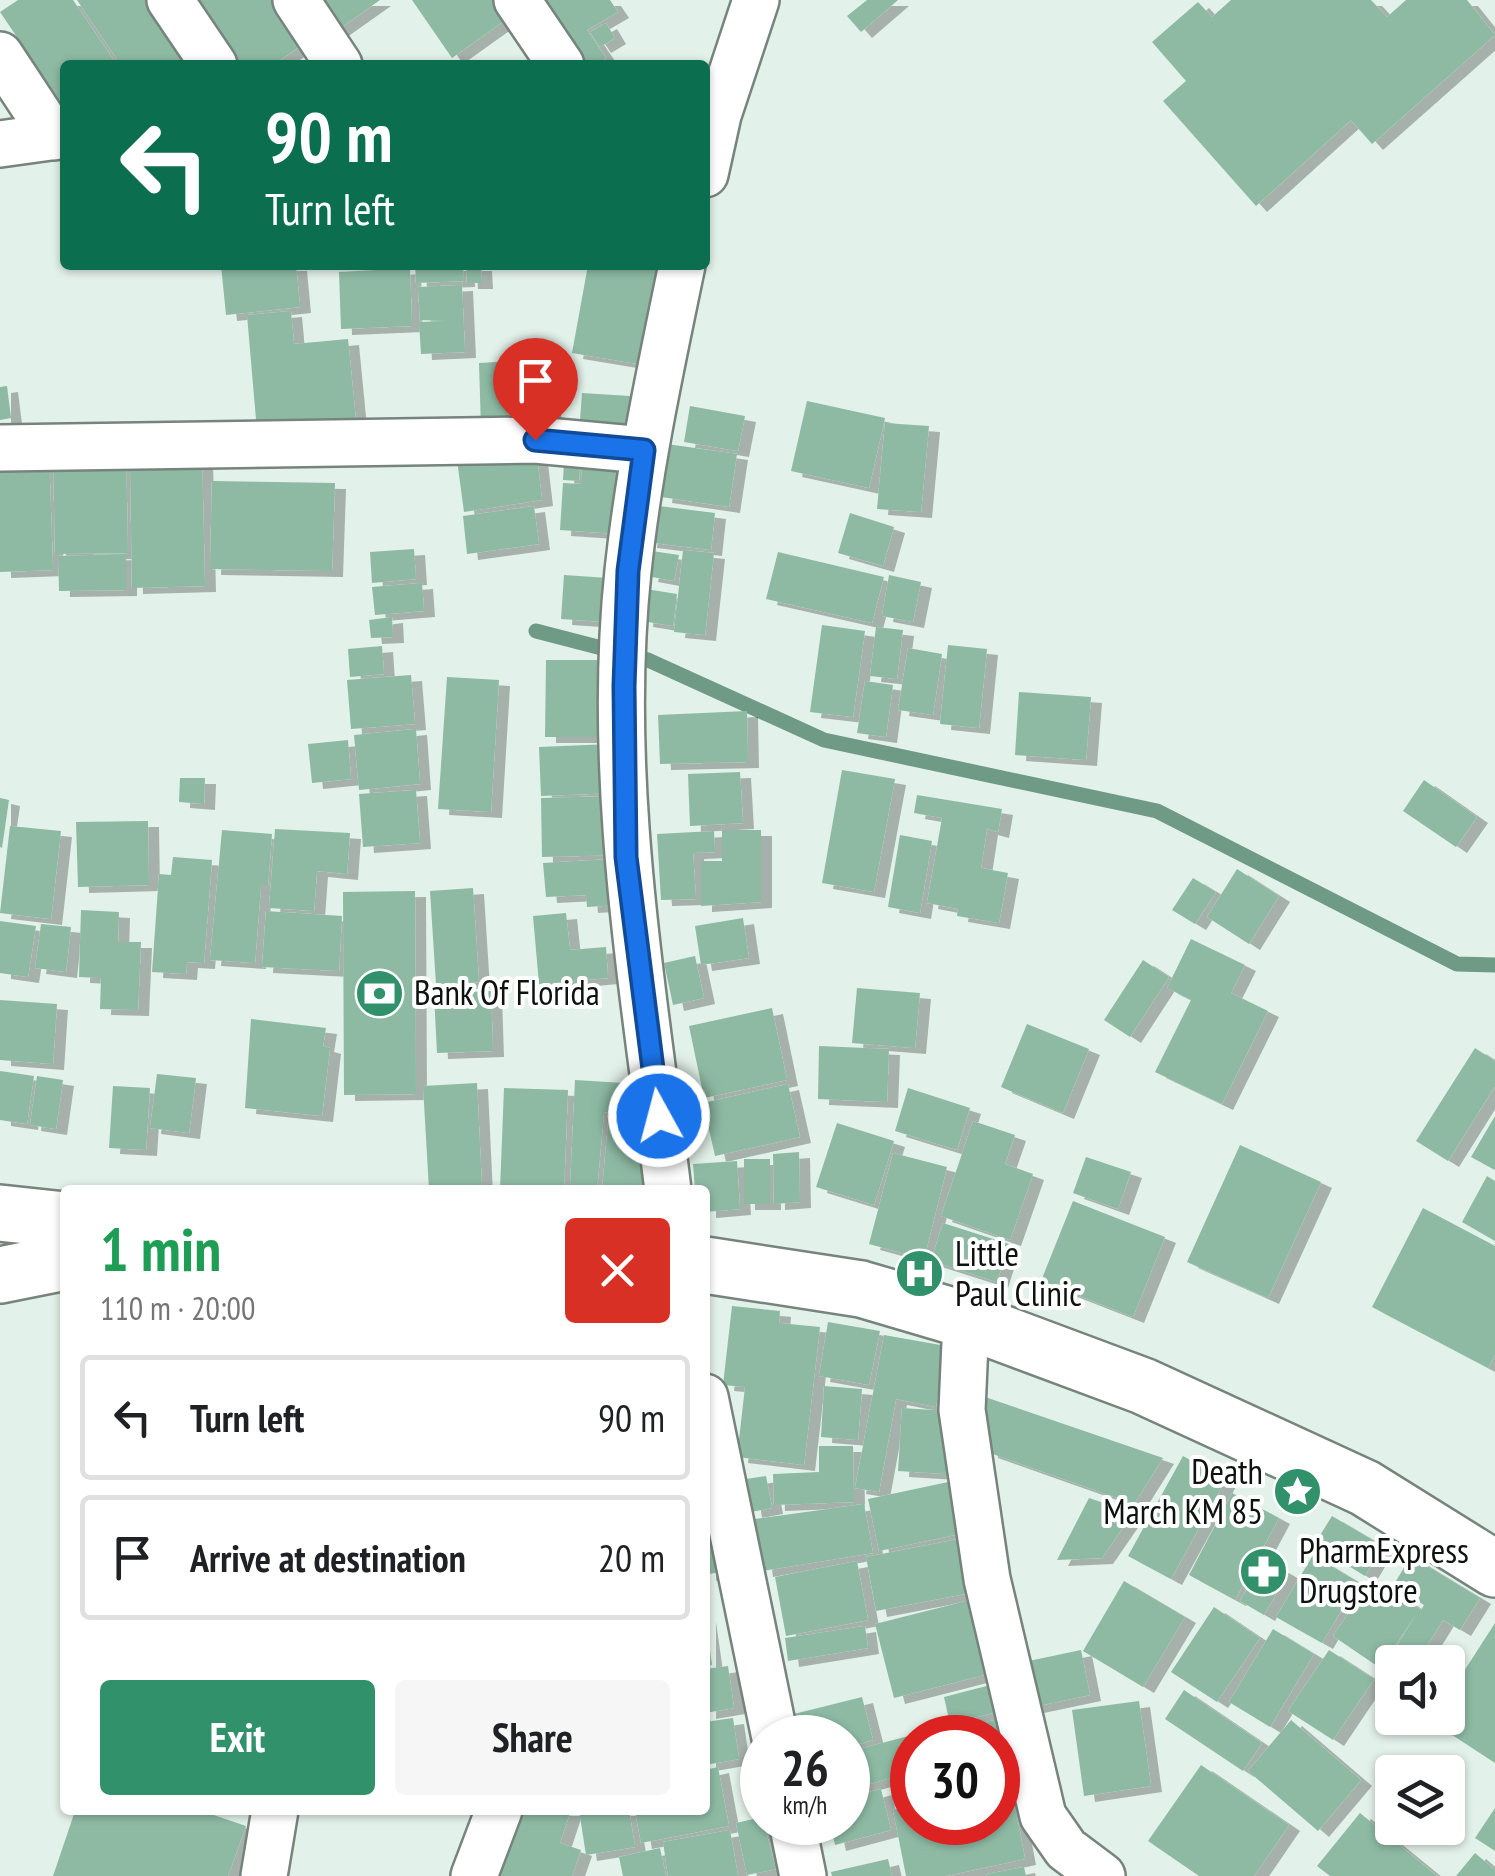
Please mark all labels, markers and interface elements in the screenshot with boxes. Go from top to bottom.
text: 90 m [265,91,393,181]
icon: left [100,100,230,230]
text: Turn left [265,179,395,237]
pin [493,338,578,441]
icon: arrive [508,353,563,408]
bank icon: Bank Of Florida [353,967,405,1019]
place label: Bank Of Florida [414,969,600,1015]
position arrow [607,1064,711,1168]
text: 1 min [100,1210,221,1288]
button: close [565,1218,670,1323]
place label: Little Paul Clinic [955,1230,1082,1316]
hospital icon: Little Paul Clinic [894,1248,946,1300]
text: 110 m · 20:00 [100,1287,255,1329]
icon: left [105,1390,160,1445]
text: Turn left [190,1393,304,1442]
text: 90 m [598,1393,665,1442]
place label: Death March KM 85 [1103,1448,1263,1534]
place icon: Death March KM 85 [1272,1466,1324,1518]
place label: PharmExpress Drugstore [1299,1527,1469,1613]
icon: arrive [105,1530,160,1585]
text: Arrive at destination [190,1533,466,1582]
text: 20 m [598,1533,665,1582]
pharmacy icon: PharmExpress Drugstore [1238,1545,1290,1597]
map controls [1375,1645,1465,1845]
button: sound [1375,1645,1465,1735]
button: Exit [100,1680,375,1795]
button: Share [395,1680,670,1795]
speed limit sign: 30 [890,1715,1020,1845]
text: 26 [781,1735,829,1800]
button: layers [1375,1755,1465,1845]
text: km/h [783,1789,827,1821]

